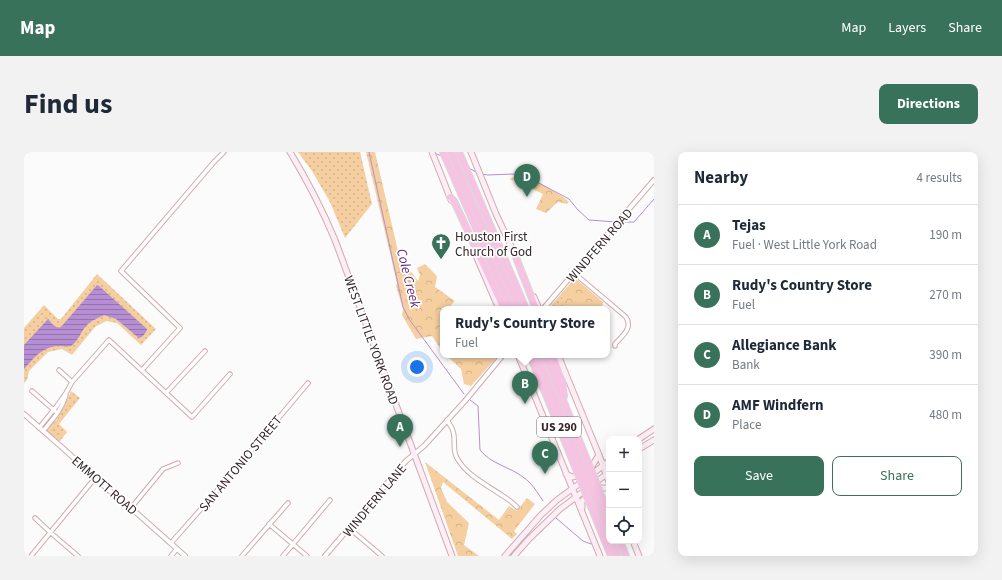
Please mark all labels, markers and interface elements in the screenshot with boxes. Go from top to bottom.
text: Map [20,15,55,42]
text: Map [841,18,866,38]
text: Layers [888,18,926,38]
text: Share [948,18,982,38]
text: Find us [24,84,112,124]
button: Directions [879,84,978,124]
pin: D [514,164,540,197]
text: Nearby [694,166,748,190]
text: 4 results [917,169,962,187]
street label: WINDFERN ROAD [563,205,637,287]
text: Tejas [732,215,766,236]
text: A [703,226,711,244]
text: 190 m [929,226,962,244]
place label: Houston First Church of God [455,228,532,261]
church icon: Houston First Church of God [430,232,452,260]
text: Fuel · West Little York Road [732,236,877,254]
water label: Cole Creek [391,247,425,310]
street label: WEST LITTLE YORK ROAD [339,273,403,407]
text: Rudy's Country Store [732,275,872,296]
text: B [703,286,711,304]
text: 270 m [929,286,962,304]
text: Fuel [732,296,755,314]
popup [440,306,610,358]
text: Rudy's Country Store [455,313,595,334]
text: Fuel [455,334,478,352]
text: Allegiance Bank [732,335,837,356]
text: C [703,346,711,364]
text: 390 m [929,346,962,364]
text: Bank [732,356,760,374]
your location [407,357,427,377]
pin: B [512,371,538,404]
text: AMF Windfern [732,395,824,416]
text: D [703,406,711,424]
text: 480 m [929,406,962,424]
street label: SAN ANTONIO STREET [195,412,286,516]
pin: A [387,414,413,447]
text: Place [732,416,761,434]
road number: US 290 [537,417,581,437]
map controls [606,436,642,544]
button: + [606,436,642,472]
pin: C [532,441,558,474]
street label: EMMOTT ROAD [68,452,141,519]
button: Save [694,456,824,496]
button: Share [832,456,962,496]
street label: WINDFERN LANE [339,460,411,541]
button: − [606,472,642,508]
button: locate [606,508,642,544]

